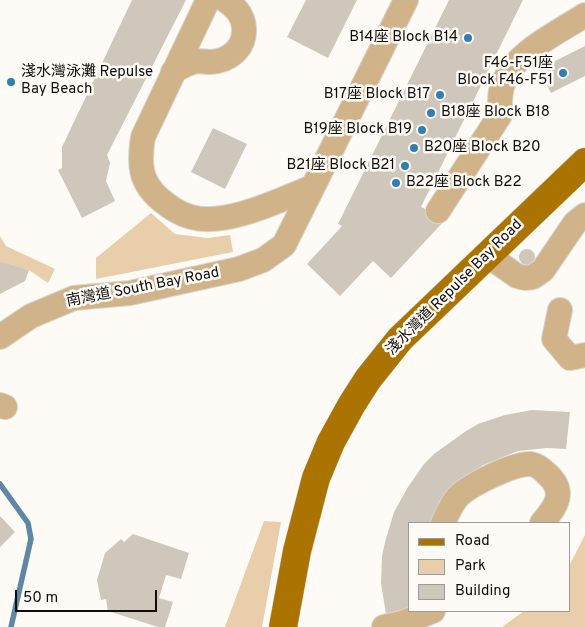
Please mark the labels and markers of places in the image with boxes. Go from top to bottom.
place label: B14座 Block B14 [349,29,458,47]
marker: B14座 Block B14 [462,32,474,44]
place label: F46-F51座 Block F46-F51 [457,55,553,90]
place label: 淺水灣泳灘 Repulse Bay Beach [21,64,153,99]
marker: F46-F51座 Block F46-F51 [557,67,569,79]
marker: 淺水灣泳灘 Repulse Bay Beach [5,76,17,88]
place label: B17座 Block B17 [324,86,430,104]
marker: B17座 Block B17 [434,89,446,101]
place label: B18座 Block B18 [441,104,550,122]
marker: B18座 Block B18 [425,107,437,119]
place label: B19座 Block B19 [303,121,412,139]
marker: B19座 Block B19 [416,124,428,136]
place label: B20座 Block B20 [424,139,541,157]
marker: B20座 Block B20 [408,142,420,154]
place label: B21座 Block B21 [286,157,395,175]
marker: B21座 Block B21 [399,160,411,172]
place label: B22座 Block B22 [406,174,522,192]
marker: B22座 Block B22 [390,177,402,189]

